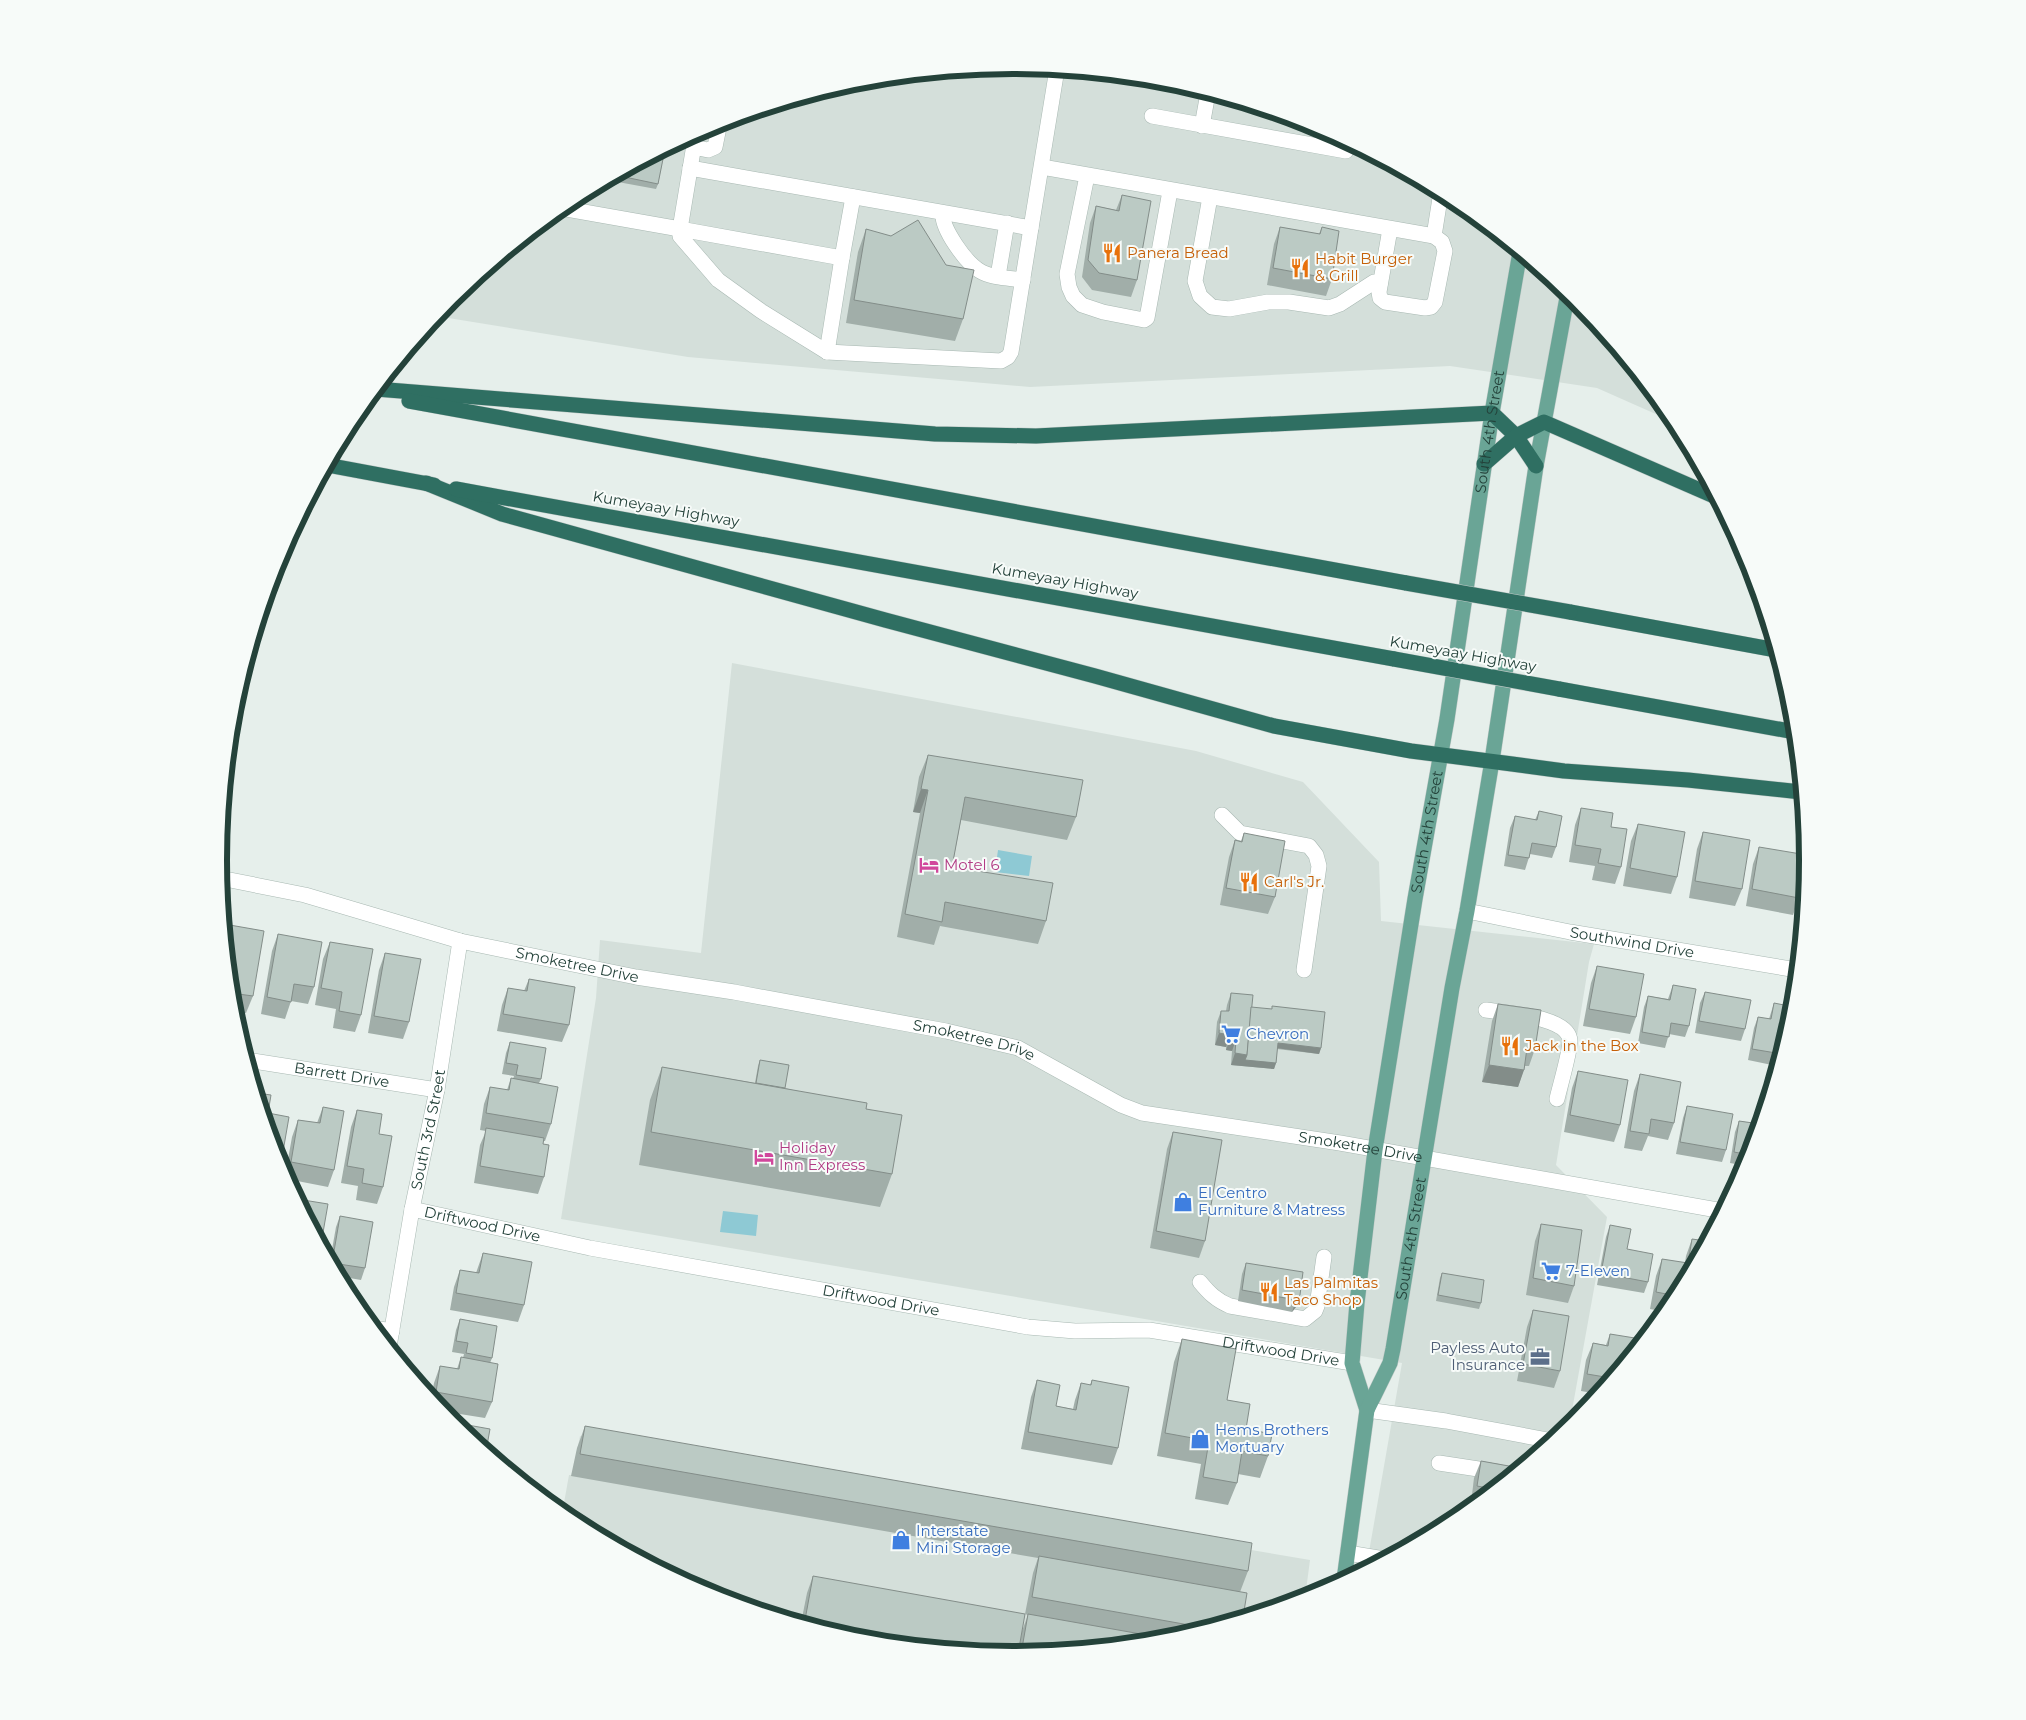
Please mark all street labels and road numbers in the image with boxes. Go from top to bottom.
street label: South 4th Street [1470,369,1508,495]
street label: Kumeyaay Highway [591,486,742,531]
street label: Kumeyaay Highway [990,558,1141,603]
street label: Kumeyaay Highway [1388,631,1539,676]
street label: South 4th Street [1406,769,1447,895]
street label: Southwind Drive [1569,922,1696,962]
street label: Smoketree Drive [514,943,641,986]
street label: Smoketree Drive [911,1015,1039,1065]
street label: Barrett Drive [293,1058,391,1091]
street label: South 3rd Street [406,1068,449,1192]
street label: Smoketree Drive [1297,1127,1424,1166]
street label: South 4th Street [1391,1176,1430,1301]
street label: Driftwood Drive [422,1202,542,1246]
street label: Driftwood Drive [821,1280,941,1320]
street label: Driftwood Drive [1221,1332,1341,1370]

